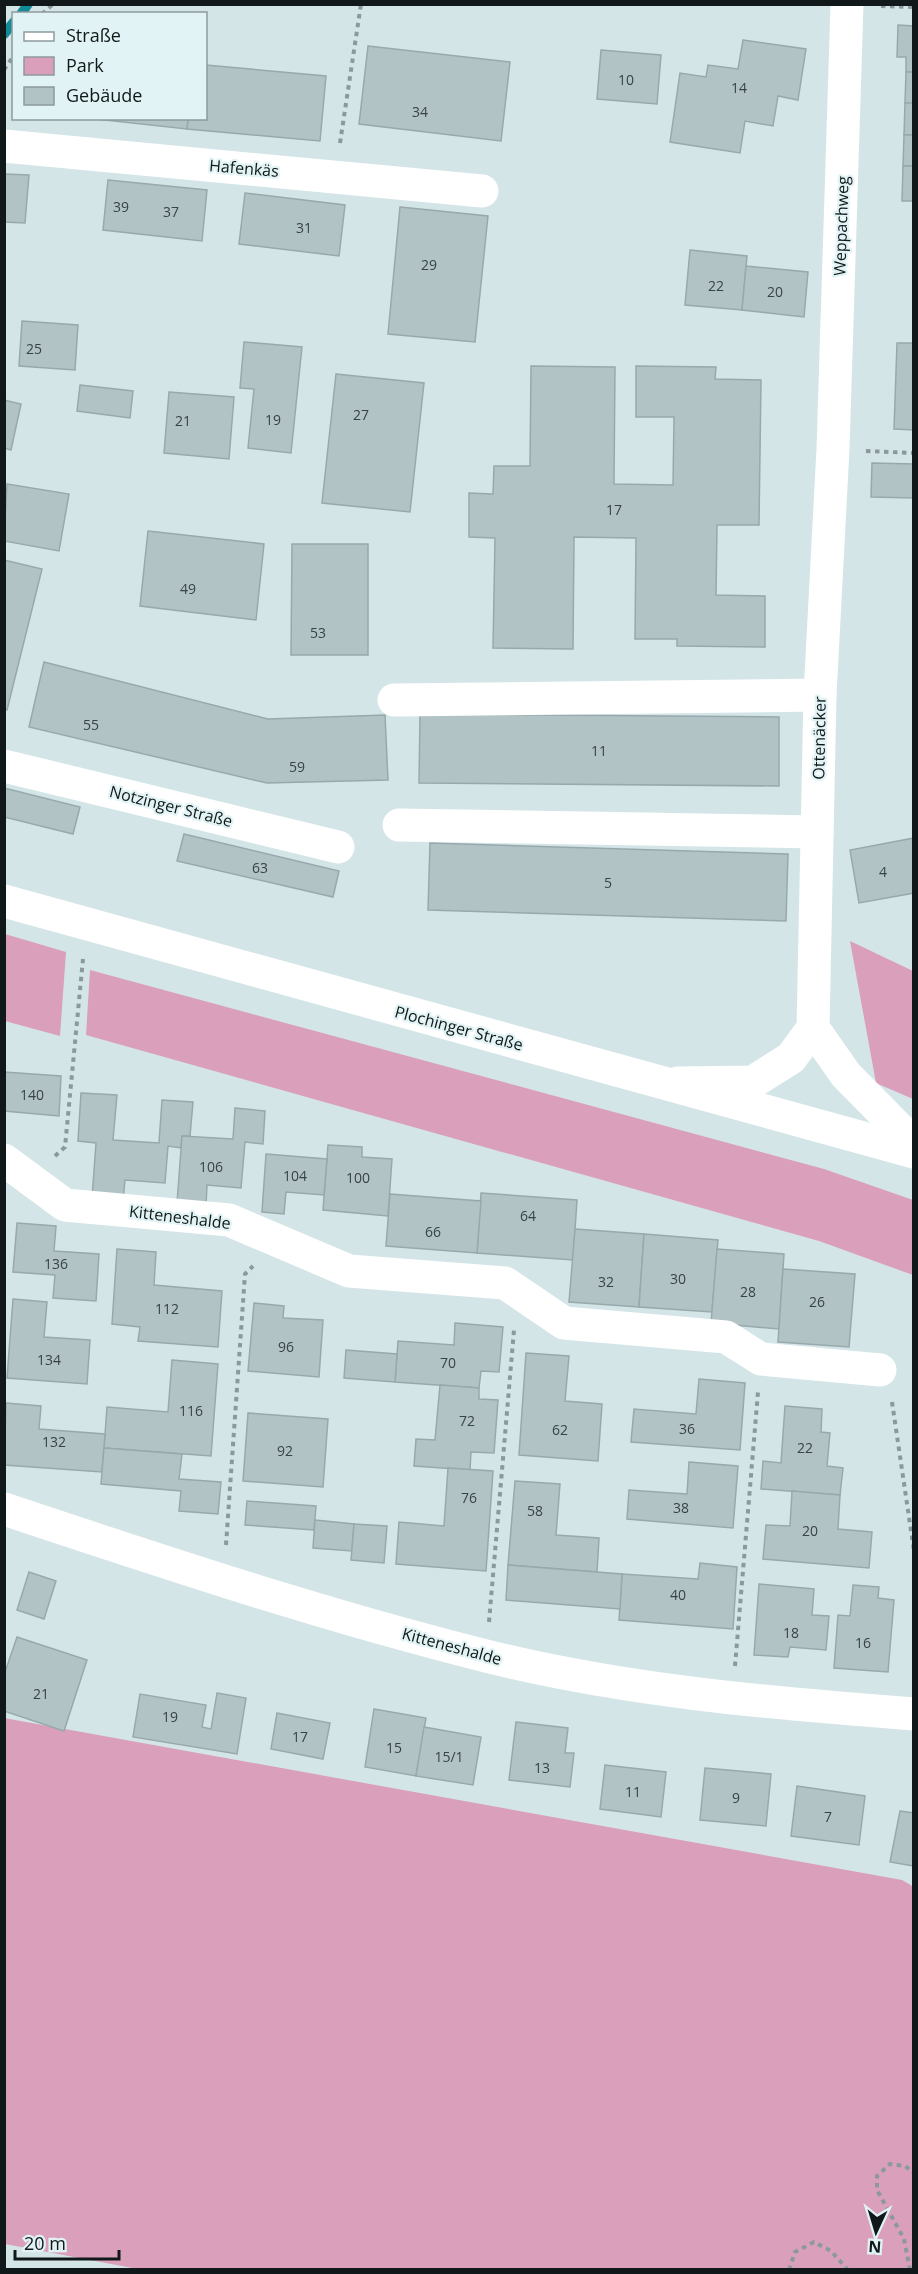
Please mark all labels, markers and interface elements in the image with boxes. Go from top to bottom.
legend [12,12,207,120]
text: Straße [66,23,121,47]
text: Park [66,53,104,77]
house number: 10 [618,70,634,89]
house number: 14 [731,78,747,97]
text: Gebäude [66,83,142,107]
house number: 34 [412,102,428,121]
street label: Hafenkäs [208,154,280,182]
street label: Weppachweg [828,175,854,276]
house number: 39 [113,197,129,216]
house number: 37 [163,202,179,221]
house number: 31 [296,218,312,237]
house number: 29 [421,255,437,274]
house number: 22 [708,276,724,295]
house number: 20 [767,282,783,301]
house number: 25 [26,339,42,358]
house number: 27 [353,405,369,424]
house number: 19 [265,410,281,429]
house number: 21 [175,411,191,430]
house number: 17 [606,500,622,519]
house number: 49 [180,579,196,598]
house number: 53 [310,623,326,642]
street label: Ottenäcker [807,696,831,780]
house number: 55 [83,715,99,734]
house number: 11 [591,741,607,760]
house number: 59 [289,757,305,776]
street label: Notzinger Straße [107,780,235,832]
house number: 63 [252,858,268,877]
house number: 4 [879,862,887,881]
house number: 5 [604,873,612,892]
street label: Plochinger Straße [392,1000,526,1056]
house number: 140 [20,1085,44,1104]
house number: 106 [199,1157,223,1176]
house number: 104 [283,1166,307,1185]
house number: 100 [346,1168,370,1187]
street label: Kitteneshalde [128,1200,232,1234]
house number: 64 [520,1206,536,1225]
house number: 66 [425,1222,441,1241]
house number: 136 [44,1254,68,1273]
house number: 30 [670,1269,686,1288]
house number: 32 [598,1272,614,1291]
house number: 28 [740,1282,756,1301]
house number: 26 [809,1292,825,1311]
house number: 112 [155,1299,179,1318]
house number: 96 [278,1337,294,1356]
house number: 134 [37,1350,61,1369]
house number: 70 [440,1353,456,1372]
house number: 116 [179,1401,203,1420]
house number: 72 [459,1411,475,1430]
house number: 36 [679,1419,695,1438]
house number: 62 [552,1420,568,1439]
house number: 132 [42,1432,66,1451]
house number: 22 [797,1438,813,1457]
house number: 92 [277,1441,293,1460]
house number: 76 [461,1488,477,1507]
house number: 38 [673,1498,689,1517]
house number: 58 [527,1501,543,1520]
house number: 20 [802,1521,818,1540]
house number: 40 [670,1585,686,1604]
street label: Kitteneshalde [400,1622,504,1670]
house number: 18 [783,1623,799,1642]
house number: 16 [855,1633,871,1652]
house number: 21 [33,1684,49,1703]
house number: 19 [162,1707,178,1726]
house number: 17 [292,1727,308,1746]
house number: 15 [386,1738,402,1757]
house number: 15/1 [434,1747,464,1766]
house number: 13 [534,1758,550,1777]
house number: 11 [625,1782,641,1801]
house number: 9 [732,1788,740,1807]
house number: 7 [824,1807,832,1826]
north arrow [846,2202,906,2262]
scale bar [15,2223,118,2261]
text: 20 m [24,2231,66,2255]
text: N [868,2236,882,2258]

